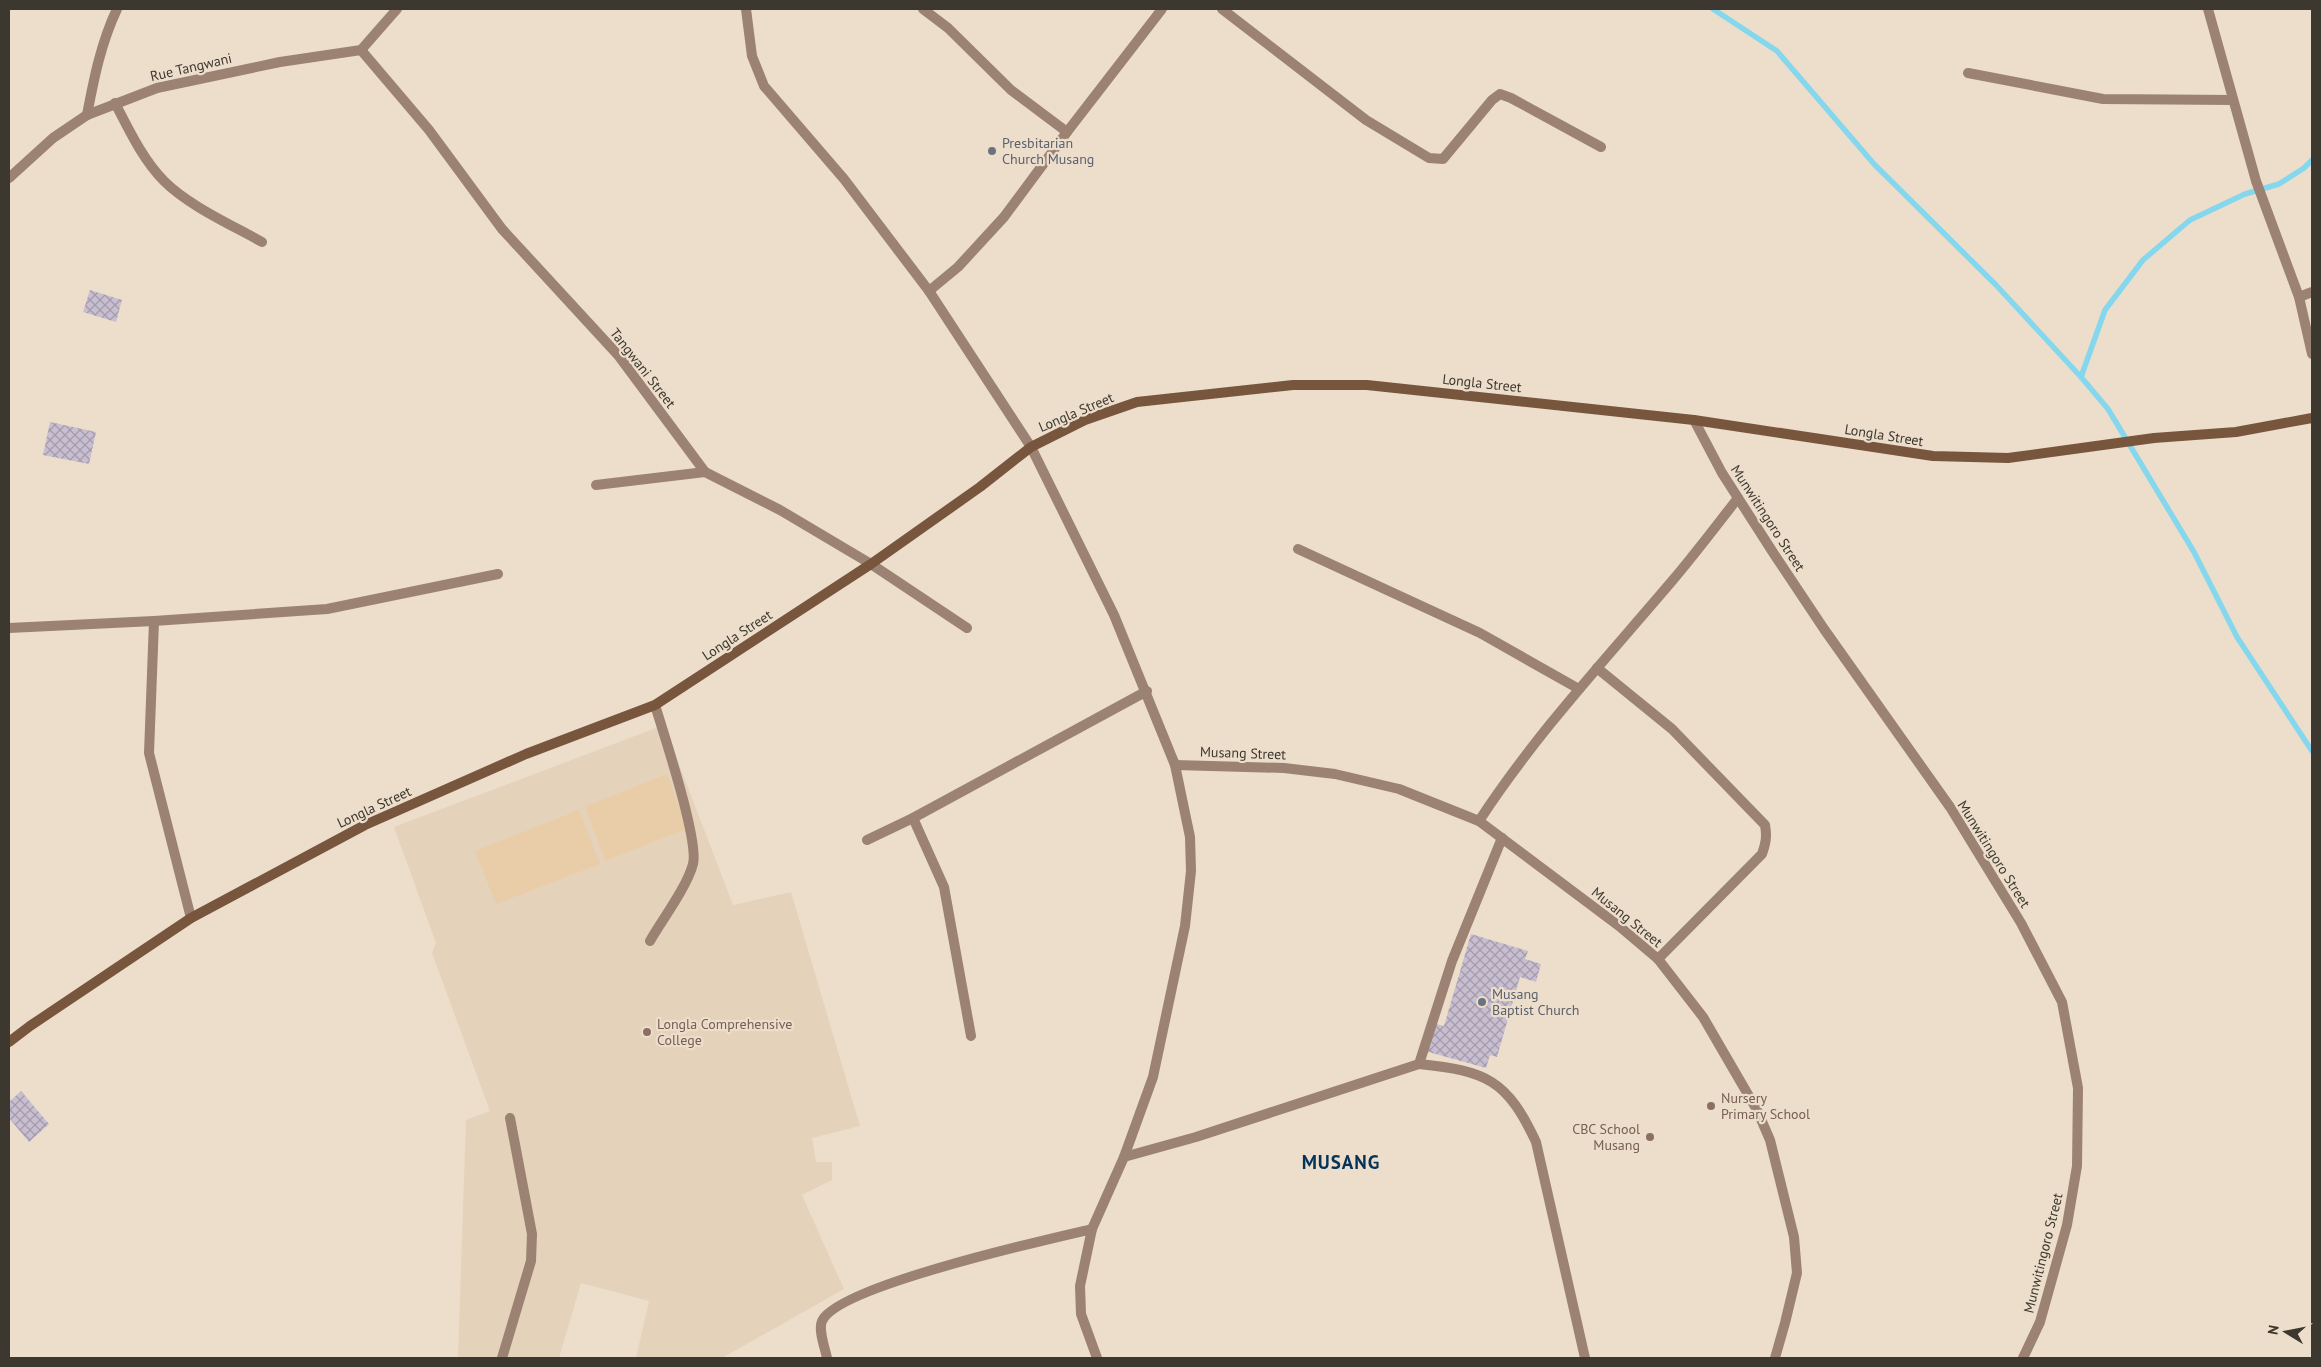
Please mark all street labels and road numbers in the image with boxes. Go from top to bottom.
street label: Rue Tangwani [148,49,234,85]
street label: Tangwani Street [606,324,680,412]
street label: Longla Street [1441,370,1523,396]
street label: Longla Street [1036,388,1116,436]
street label: Longla Street [1843,420,1925,450]
street label: Munwitingoro Street [1727,461,1809,575]
street label: Longla Street [699,606,775,664]
street label: Musang Street [1200,743,1287,764]
street label: Longla Street [334,782,414,832]
street label: Munwitingoro Street [1954,797,2034,911]
street label: Musang Street [1588,883,1666,951]
street label: Munwitingoro Street [2019,1191,2067,1315]

